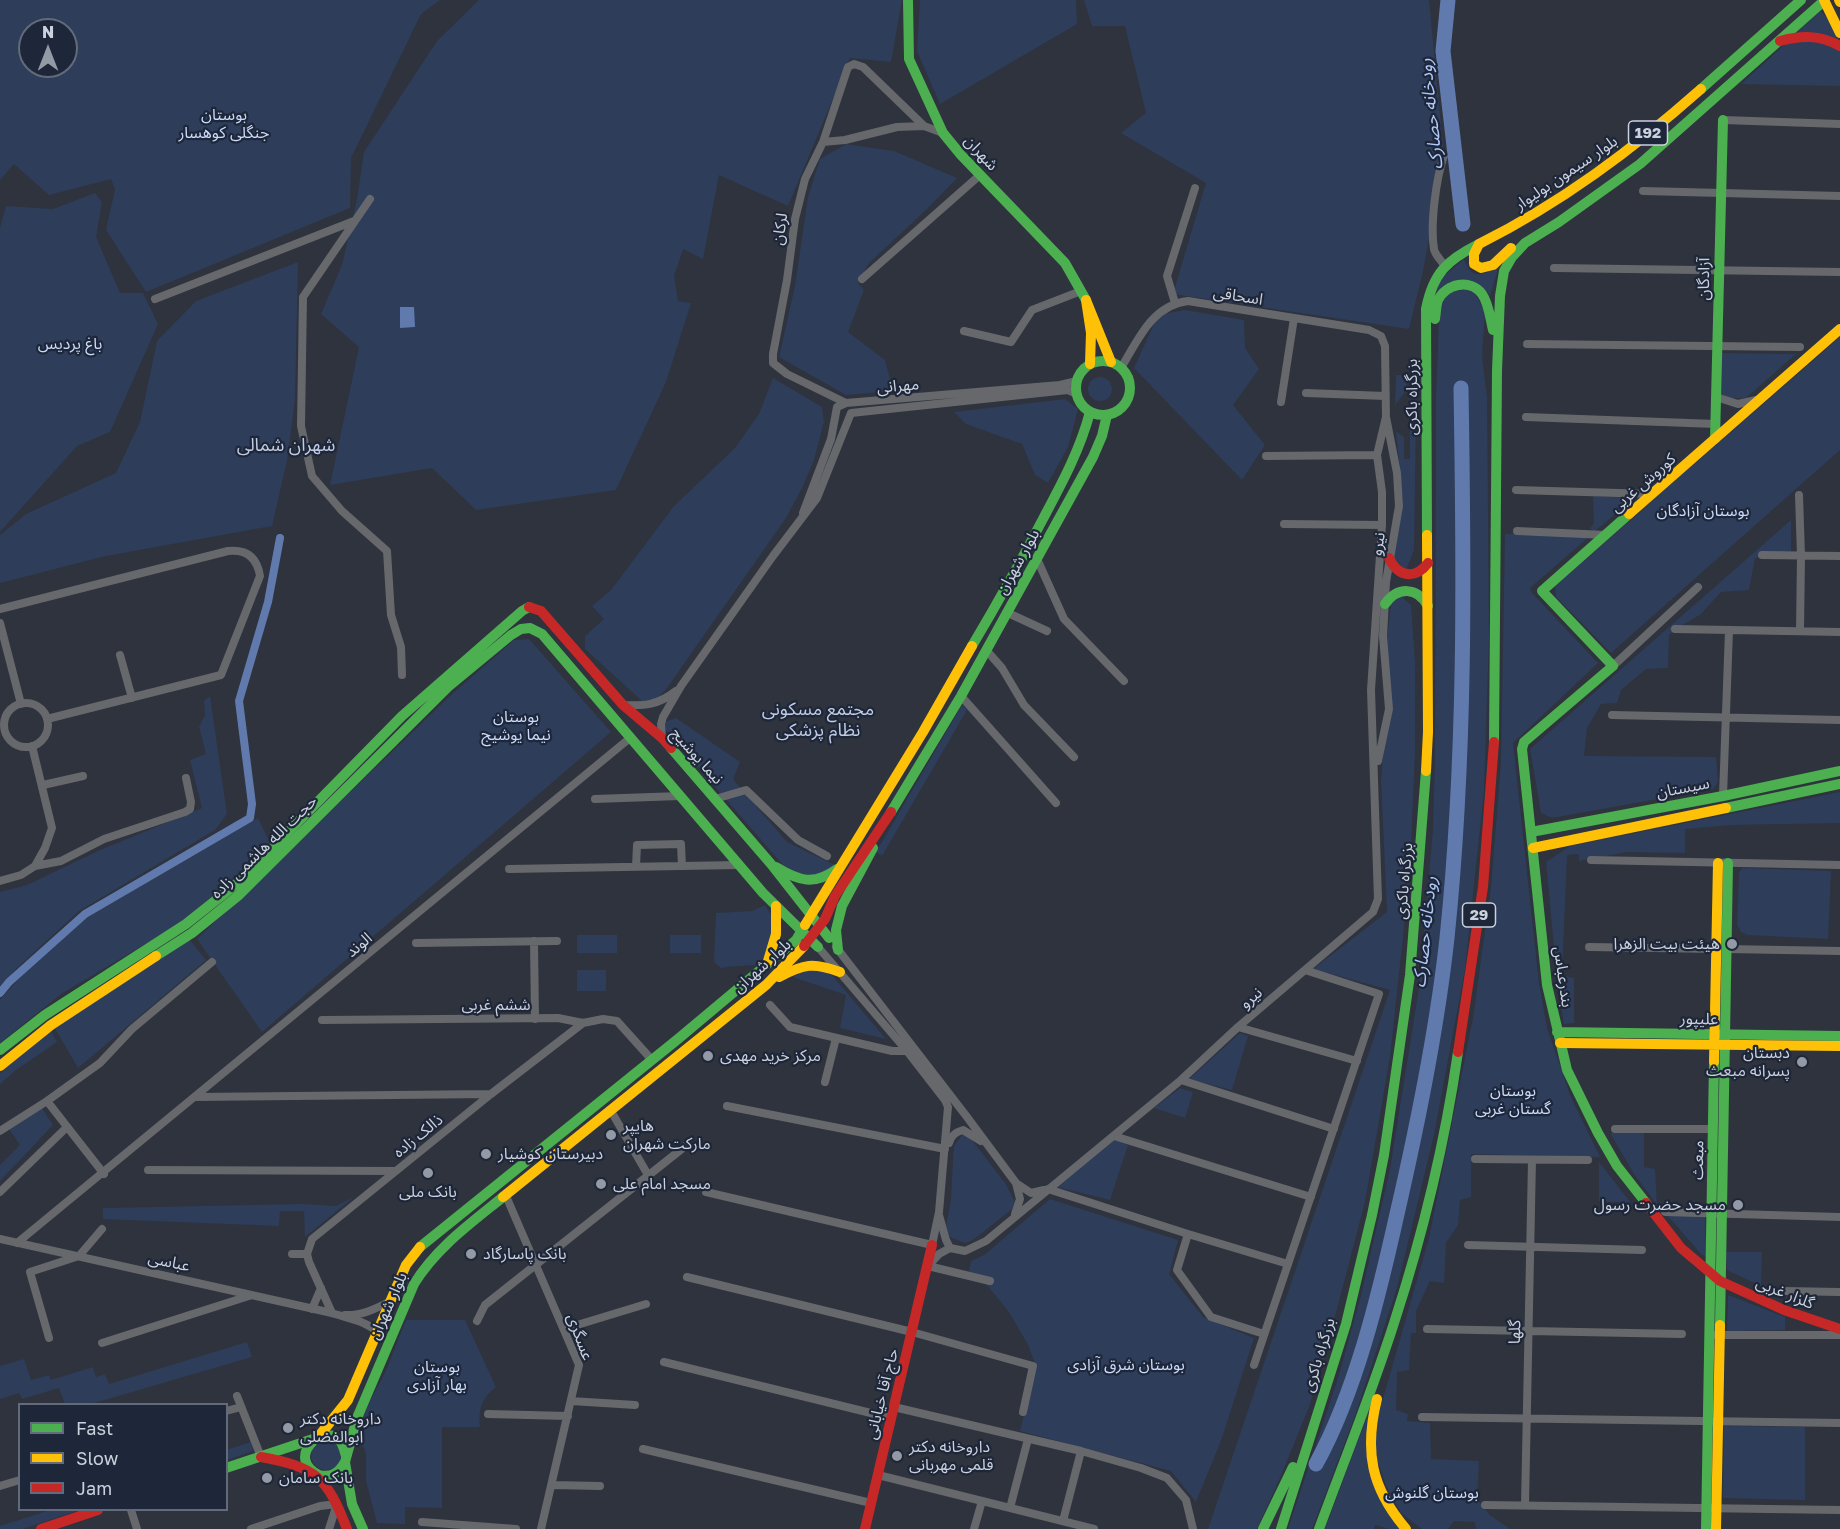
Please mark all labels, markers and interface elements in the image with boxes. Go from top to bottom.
north arrow [18,18,78,78]
text: N [42,22,54,42]
water label: رودخانه حصارک [1414,57,1448,171]
park label: بوستان جنگلی کوهسار [178,105,270,143]
road number: 192 [1628,121,1668,145]
street label: شهران [960,131,1002,175]
street label: بلوار سیمون بولیوار [1511,132,1621,214]
street label: لرکان [768,212,792,246]
street label: آزادگان [1694,257,1714,301]
street label: اسحاقی [1212,283,1264,309]
park label: باغ پردیس [38,334,102,354]
street label: بزرگراه باکری [1402,359,1422,435]
street label: مهرانی [876,375,920,397]
district label: شهران شمالی [237,434,335,456]
street label: کوروش غربی [1606,449,1680,517]
park label: بوستان آزادگان [1657,501,1749,521]
street label: بلوار شهران [992,526,1044,598]
street label: نیرو [1366,531,1390,557]
district label: مجتمع مسکونی نظام پزشکی [762,698,874,740]
park label: بوستان نیما یوشیج [481,707,551,745]
street label: نیما یوشیج [667,724,727,788]
street label: سیستان [1655,773,1711,803]
street label: حجت الله هاشمی زاده [207,791,321,903]
street label: بزرگراه باکری [1391,842,1417,920]
water label: رودخانه حصارک [1408,875,1442,989]
road number: 29 [1462,903,1496,927]
street label: الوند [342,929,376,961]
place label: هیئت بیت الزهرا [1614,934,1720,954]
street label: بلوار شهران [729,935,795,997]
marker: هیئت بیت الزهرا [1725,937,1739,951]
street label: بندرعباس [1549,945,1577,1009]
street label: نیرو [1236,983,1266,1013]
street label: ششم غربی [461,995,531,1015]
street label: علیپور [1680,1009,1718,1029]
place label: دبستان پسرانه مبعث [1706,1043,1790,1081]
place label: مرکز خرید مهدی [720,1046,821,1066]
marker: مرکز خرید مهدی [701,1049,715,1063]
marker: دبستان پسرانه مبعث [1795,1055,1809,1069]
park label: بوستان گستان غربی [1475,1081,1551,1119]
street label: ذالک زاده [389,1110,447,1162]
place label: هایپر مارکت شهران [623,1116,711,1154]
marker: هایپر مارکت شهران [604,1128,618,1142]
street label: مبعث [1688,1140,1708,1180]
place label: دبیرستان کوشیار [498,1144,603,1164]
marker: دبیرستان کوشیار [479,1147,493,1161]
marker: بانک ملی [421,1166,435,1180]
place label: مسجد امام علی [613,1174,711,1194]
marker: مسجد امام علی [594,1177,608,1191]
place label: بانک ملی [399,1182,457,1202]
place label: مسجد حضرت رسول [1594,1195,1726,1215]
marker: مسجد حضرت رسول [1731,1198,1745,1212]
place label: بانک پاسارگاد [483,1244,567,1264]
marker: بانک پاسارگاد [464,1247,478,1261]
street label: عباسی [146,1248,192,1276]
street label: بلوار شهران [365,1269,411,1343]
street label: گلزار غربی [1753,1273,1817,1313]
street label: عسگری [563,1311,597,1363]
street label: بزرگراه باکری [1299,1316,1339,1394]
street label: گلها [1505,1320,1525,1344]
street label: حاج آقا خیابانی [861,1347,903,1441]
park label: بوستان شرق آزادی [1067,1355,1185,1375]
park label: بوستان بهار آزادی [407,1357,467,1395]
legend [18,1403,228,1511]
place label: داروخانه دکتر ابوالفضلی [300,1409,381,1447]
text: Fast [76,1417,113,1439]
marker: داروخانه دکتر ابوالفضلی [281,1421,295,1435]
place label: داروخانه دکتر قلمی مهربانی [909,1437,993,1475]
text: Slow [76,1447,118,1469]
marker: داروخانه دکتر قلمی مهربانی [890,1449,904,1463]
place label: بانک سامان [279,1468,353,1488]
marker: بانک سامان [260,1471,274,1485]
text: Jam [76,1477,112,1499]
park label: بوستان گلنوش [1385,1483,1479,1503]

